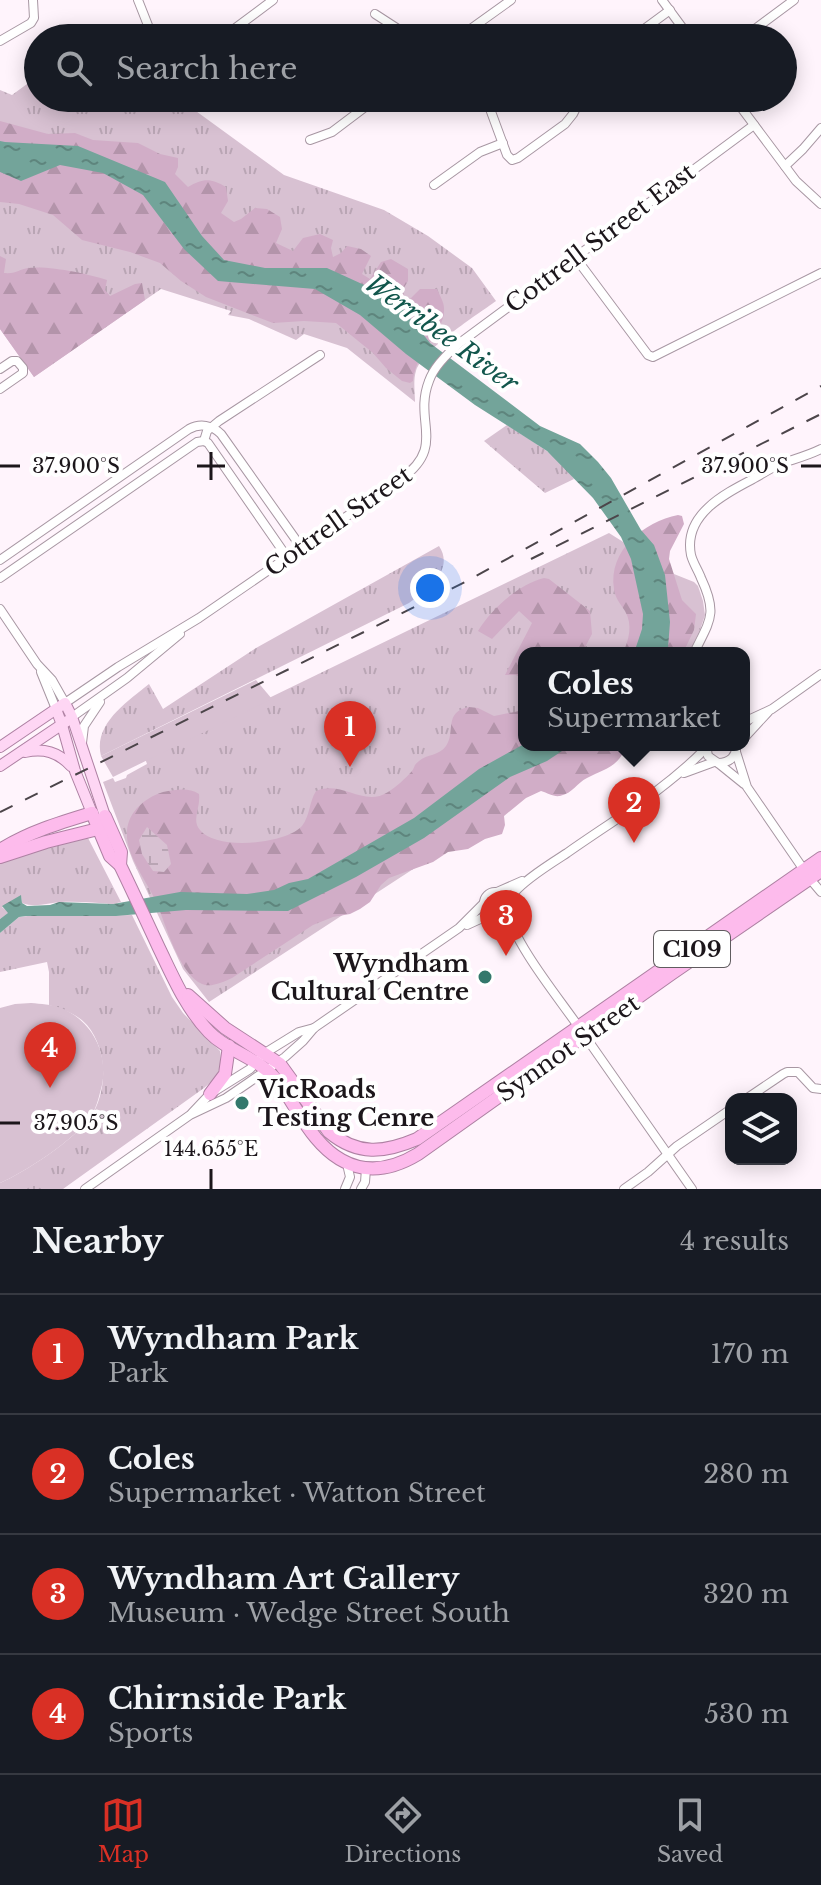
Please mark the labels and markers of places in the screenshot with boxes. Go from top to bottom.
pin: 1 [324,701,376,767]
pin: 2 [608,777,660,843]
pin: 3 [480,890,532,956]
place label: Wyndham Cultural Centre [271,949,469,1006]
marker: Wyndham Cultural Centre [476,968,494,986]
pin: 4 [24,1022,76,1088]
place label: VicRoads Testing Cenre [257,1075,434,1132]
marker: VicRoads Testing Cenre [233,1094,251,1112]

